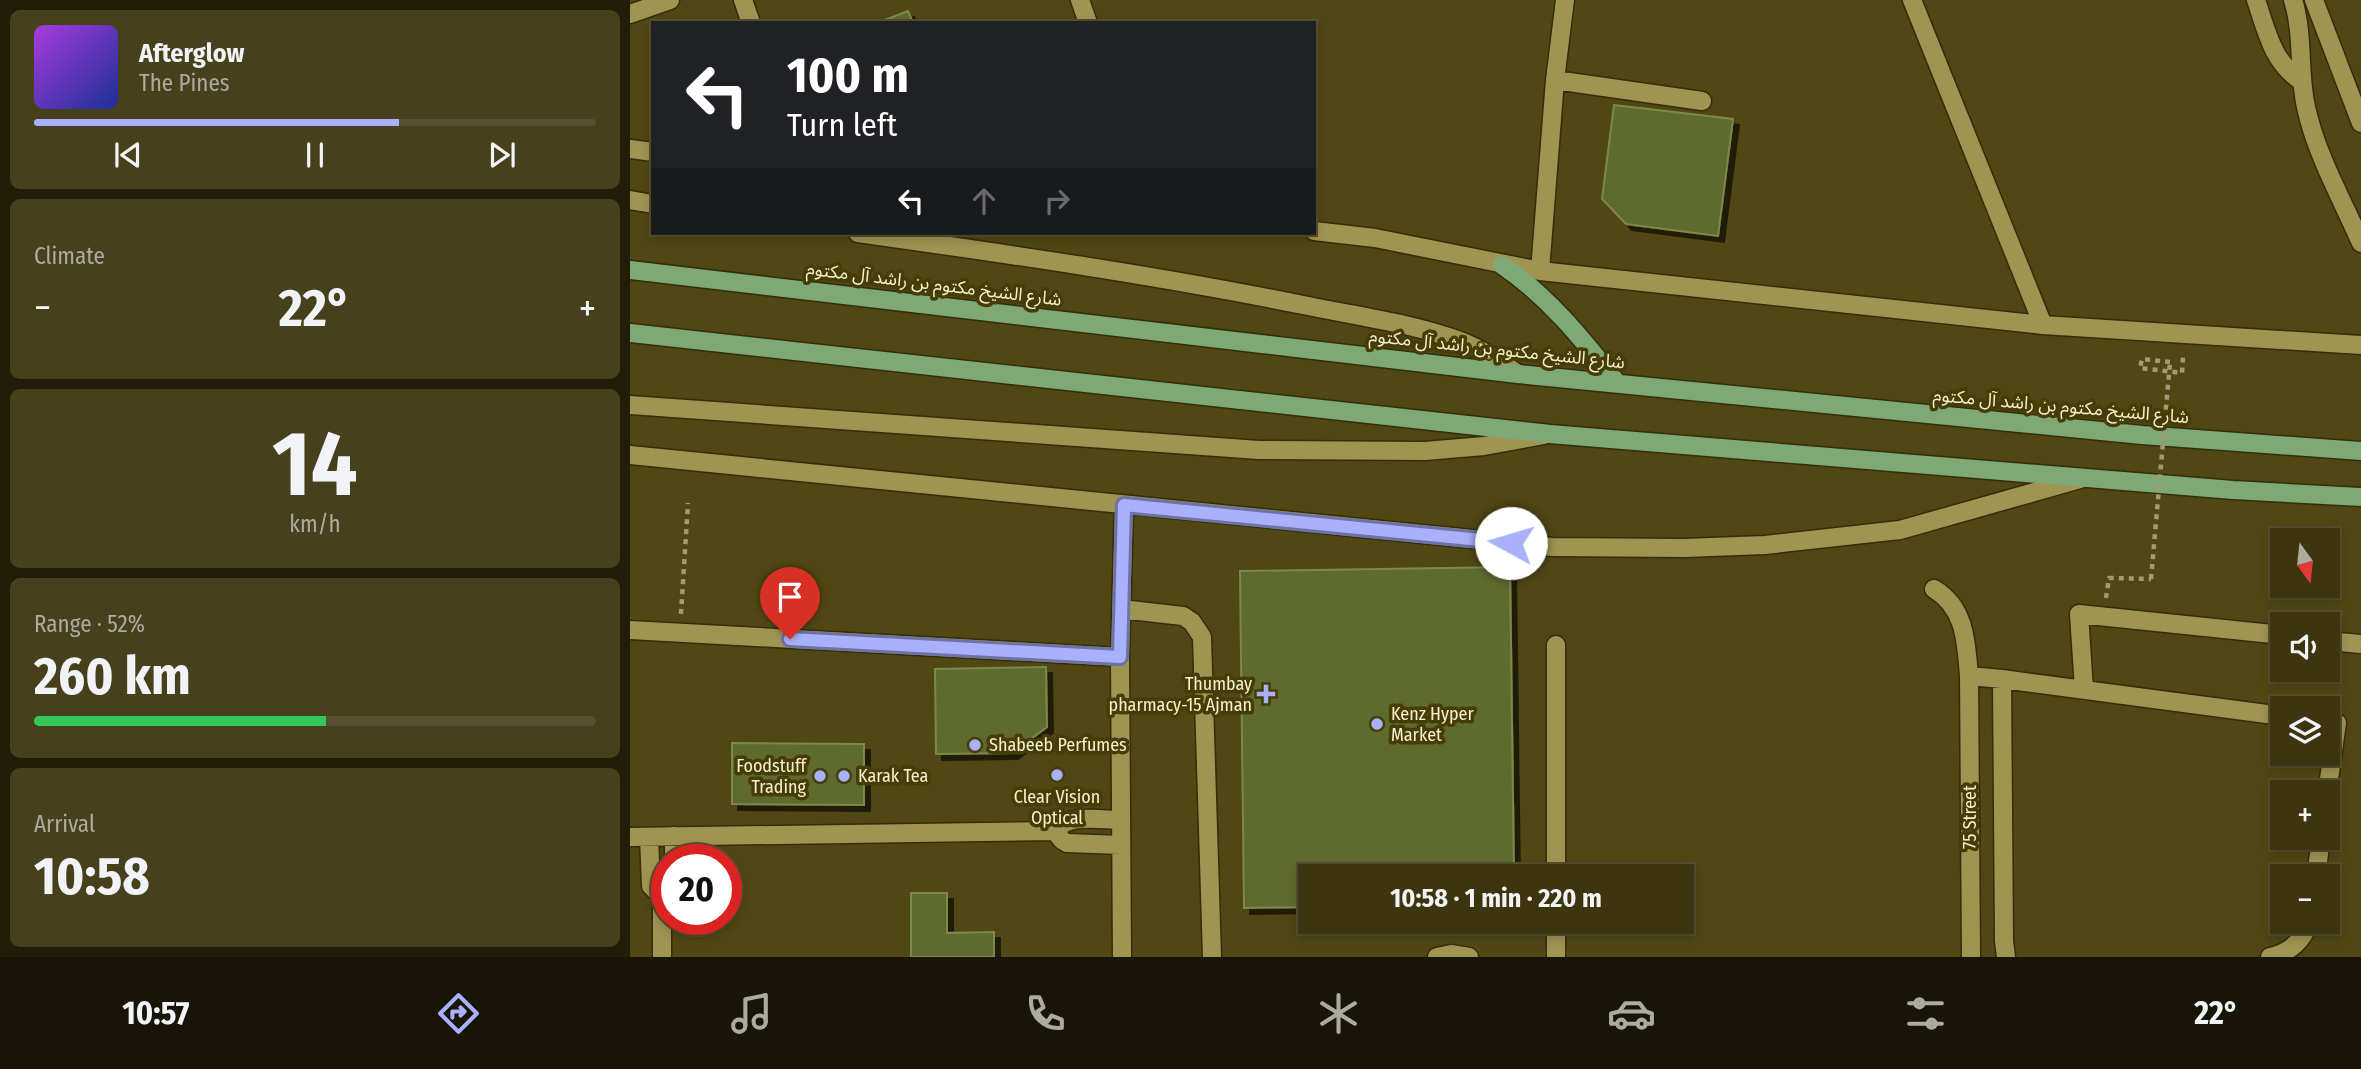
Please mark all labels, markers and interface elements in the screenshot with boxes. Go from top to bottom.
text: Afterglow [139,38,244,69]
text: 100 m [787,46,909,105]
icon: left [672,49,763,140]
text: The Pines [139,69,230,97]
text: Turn left [787,106,897,144]
icon: previous [109,136,147,174]
icon: pause [296,136,334,174]
icon: next [483,136,521,174]
icon: left [892,182,930,220]
icon: ahead [965,182,1003,220]
icon: right [1038,182,1076,220]
text: Climate [34,242,105,270]
street label: شارع الشيخ مكتوم بن راشد آل مكتوم [805,257,1063,314]
text: 22° [279,277,351,340]
text: − [34,285,51,331]
text: + [579,285,596,331]
street label: شارع الشيخ مكتوم بن راشد آل مكتوم [1368,325,1626,376]
street label: شارع الشيخ مكتوم بن راشد آل مكتوم [1932,384,2190,431]
text: 14 [272,410,358,519]
position arrow [1474,506,1548,580]
text: km/h [289,510,341,538]
north arrow [2270,528,2340,598]
map controls [2270,528,2340,934]
pin [760,567,820,639]
icon: arrive [771,578,809,616]
text: Range · 52% [34,610,145,638]
button: sound [2270,612,2340,682]
text: 260 km [34,645,191,708]
place label: Thumbay pharmacy-15 Ajman [1109,673,1252,716]
marker: Thumbay pharmacy-15 Ajman [1258,686,1274,702]
button: layers [2270,696,2340,766]
place label: Kenz Hyper Market [1391,703,1474,746]
marker: Kenz Hyper Market [1369,716,1385,732]
place label: Shabeeb Perfumes [989,734,1127,756]
marker: Shabeeb Perfumes [967,737,983,753]
place label: Foodstuff Trading [736,755,807,798]
place label: Karak Tea [858,765,928,787]
marker: Clear Vision Optical [1049,767,1065,783]
marker: Foodstuff Trading [812,768,828,784]
marker: Karak Tea [836,768,852,784]
button: + [2270,780,2340,850]
street label: 75 Street [1959,785,1981,849]
place label: Clear Vision Optical [1014,786,1100,829]
text: Arrival [34,810,95,838]
speed limit sign: 20 [651,844,742,935]
text: 10:58 [34,845,150,908]
button: − [2270,864,2340,934]
text: 10:58 · 1 min · 220 m [1390,883,1602,914]
icon: directions [434,989,483,1038]
icon: music [727,989,776,1038]
icon: phone [1021,989,1070,1038]
icon: climate [1314,989,1363,1038]
icon: car [1607,989,1656,1038]
icon: filters [1901,989,1950,1038]
text: 10:57 [122,994,189,1032]
text: 22° [2194,994,2239,1032]

